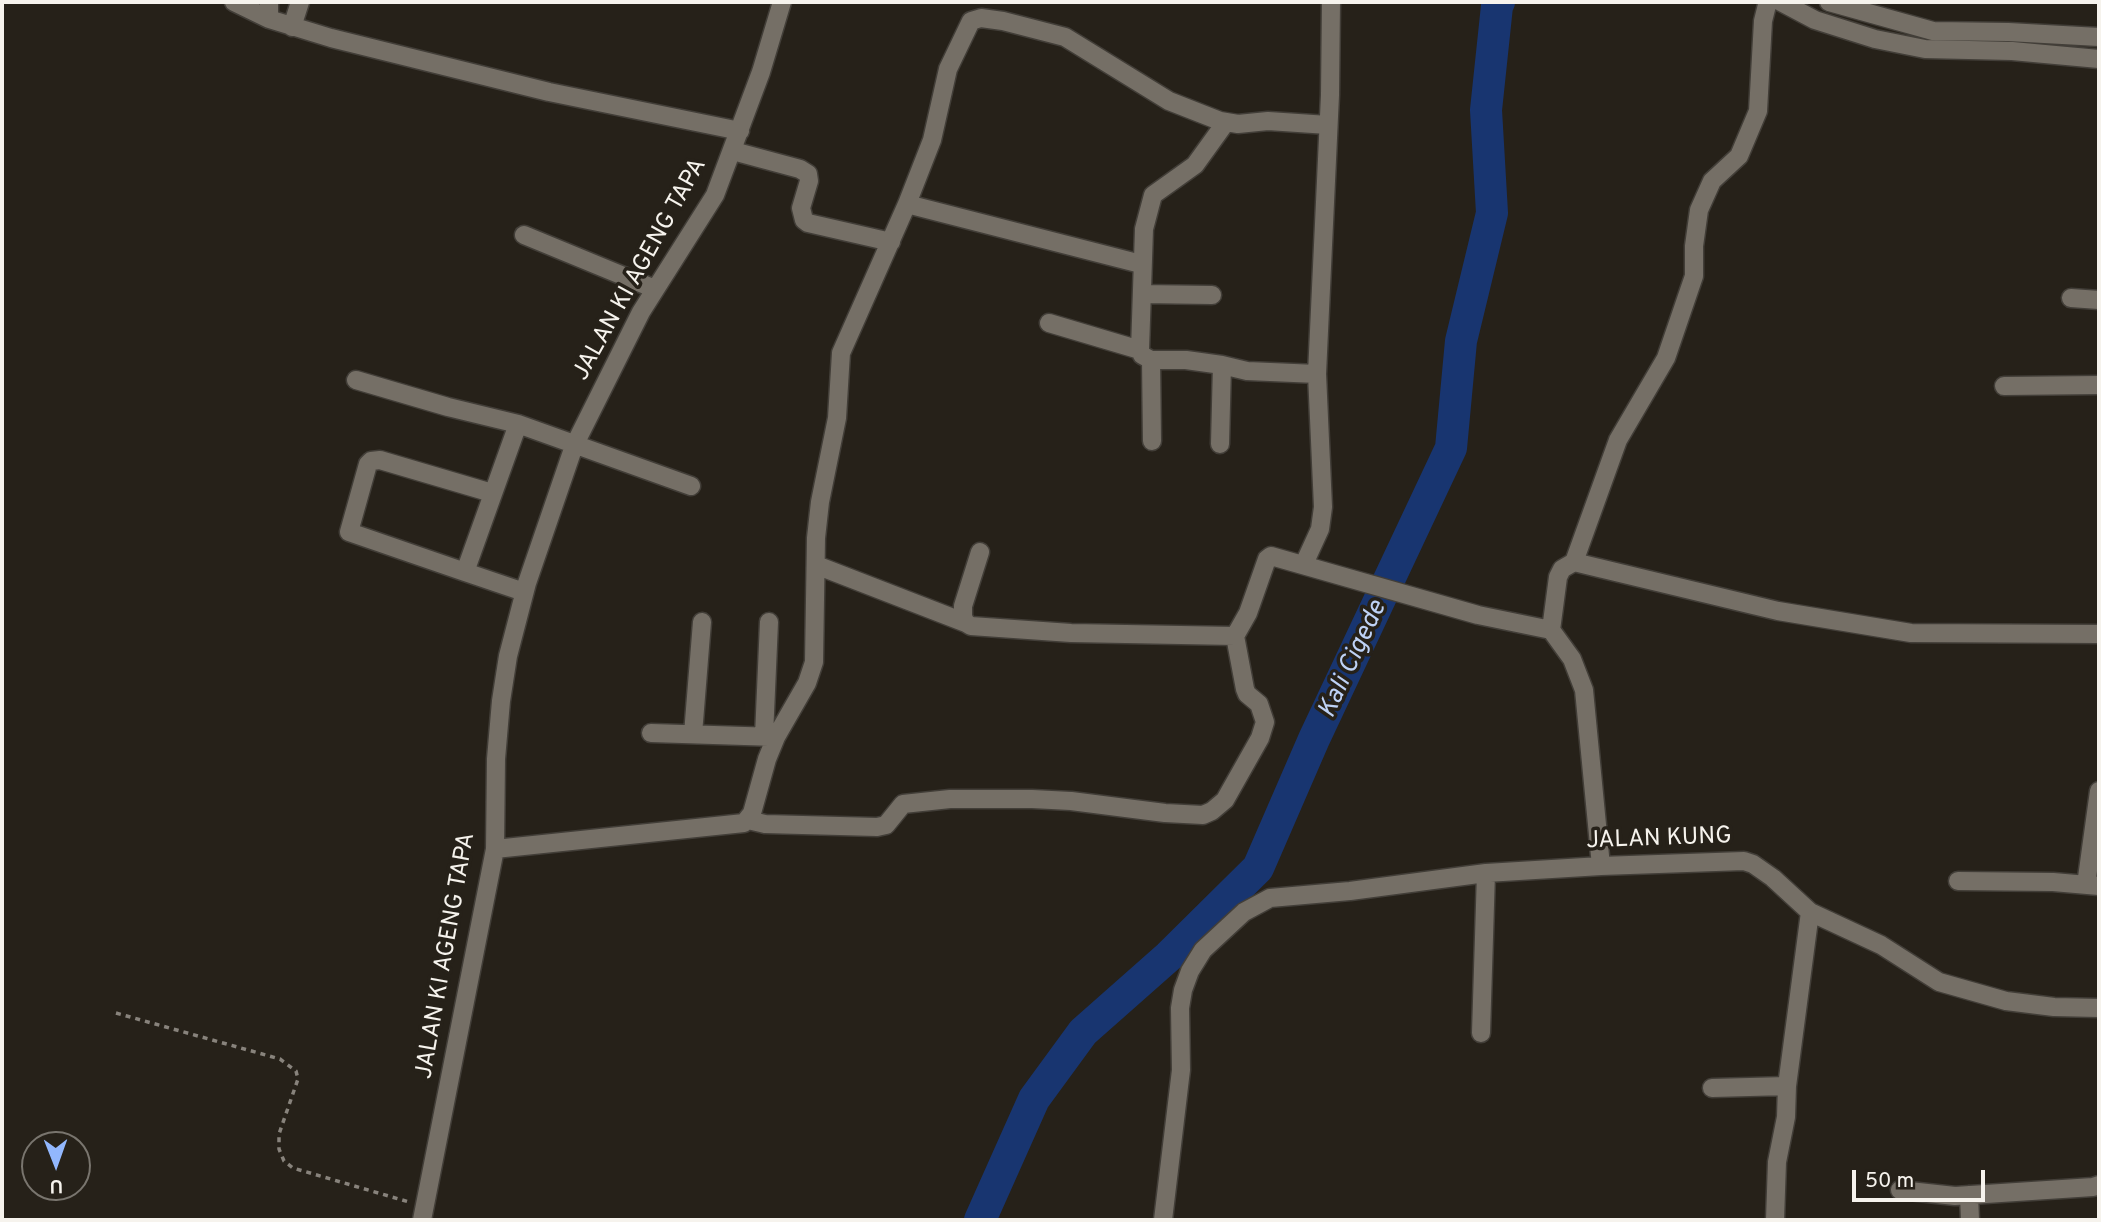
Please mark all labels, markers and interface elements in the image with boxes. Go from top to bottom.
street label: JALAN KI AGENG TAPA [568,154,714,386]
water label: Kali Cigede [1313,596,1395,724]
street label: JALAN KUNG [1586,823,1732,857]
street label: JALAN KI AGENG TAPA [411,831,483,1081]
north arrow [21,1131,91,1201]
scale bar [1856,1156,1989,1200]
text: 50 m [1865,1168,1914,1195]
text: U [49,1173,63,1197]

